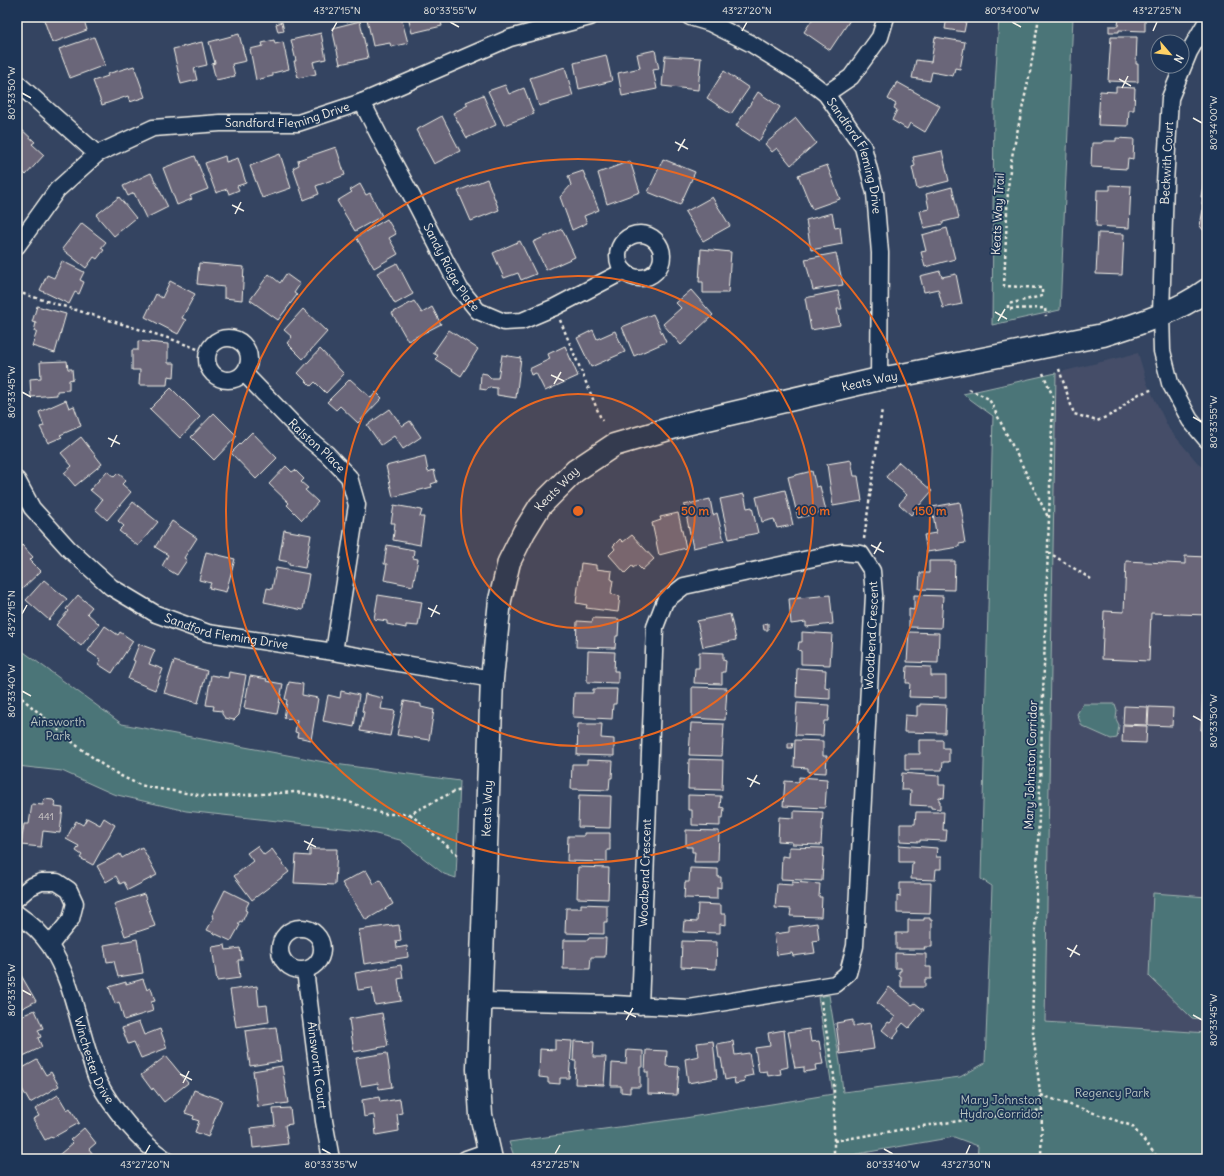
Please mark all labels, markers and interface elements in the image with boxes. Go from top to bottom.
text: 43°27'15"N [313,4,361,17]
text: 80°33'55"W [424,4,476,17]
text: 43°27'20"N [722,4,772,17]
text: 80°34'00"W [985,4,1039,17]
text: 43°27'25"N [1133,4,1181,17]
north arrow [1150,34,1190,74]
text: N [1171,52,1187,65]
text: 80°33'50"W [5,66,18,120]
street label: Sandford Fleming Drive [824,95,885,215]
text: 80°34'00"W [1207,96,1220,150]
street label: Sandford Fleming Drive [225,99,351,131]
street label: Beckwith Court [1157,121,1176,205]
street label: Keats Way Trail [988,173,1007,255]
street label: Sandy Ridge Place [420,220,483,314]
text: 80°33'45"W [5,366,18,418]
street label: Keats Way [840,368,899,394]
text: 80°33'55"W [1207,396,1220,448]
street label: Ralston Place [285,415,349,475]
street label: Keats Way [531,463,582,513]
text: 50 m [681,503,710,518]
text: 100 m [796,503,830,518]
text: 150 m [914,503,947,518]
centre of rings [571,504,585,518]
street label: Woodbend Crescent [861,581,881,690]
text: 43°27'15"N [5,590,18,638]
street label: Sandford Fleming Drive [162,610,289,652]
text: 80°33'40"W [5,664,18,718]
text: 80°33'50"W [1207,694,1220,748]
street label: Mary Johnston Corridor [1021,700,1040,830]
park label: Ainsworth Park [31,714,85,743]
street label: Keats Way [478,780,495,837]
house number: 441 [38,810,54,823]
street label: Woodbend Crescent [635,818,654,927]
text: 80°33'35"W [5,964,18,1016]
text: 80°33'45"W [1207,994,1220,1046]
street label: Winchester Drive [71,1015,117,1106]
street label: Ainsworth Court [305,1020,330,1110]
park label: Regency Park [1075,1085,1149,1100]
park label: Mary Johnston Hydro Corridor [960,1092,1042,1121]
text: 43°27'20"N [120,1158,170,1171]
text: 80°33'35"W [305,1158,357,1171]
text: 43°27'25"N [531,1158,579,1171]
text: 80°33'40"W [866,1158,920,1171]
text: 43°27'30"N [941,1158,991,1171]

